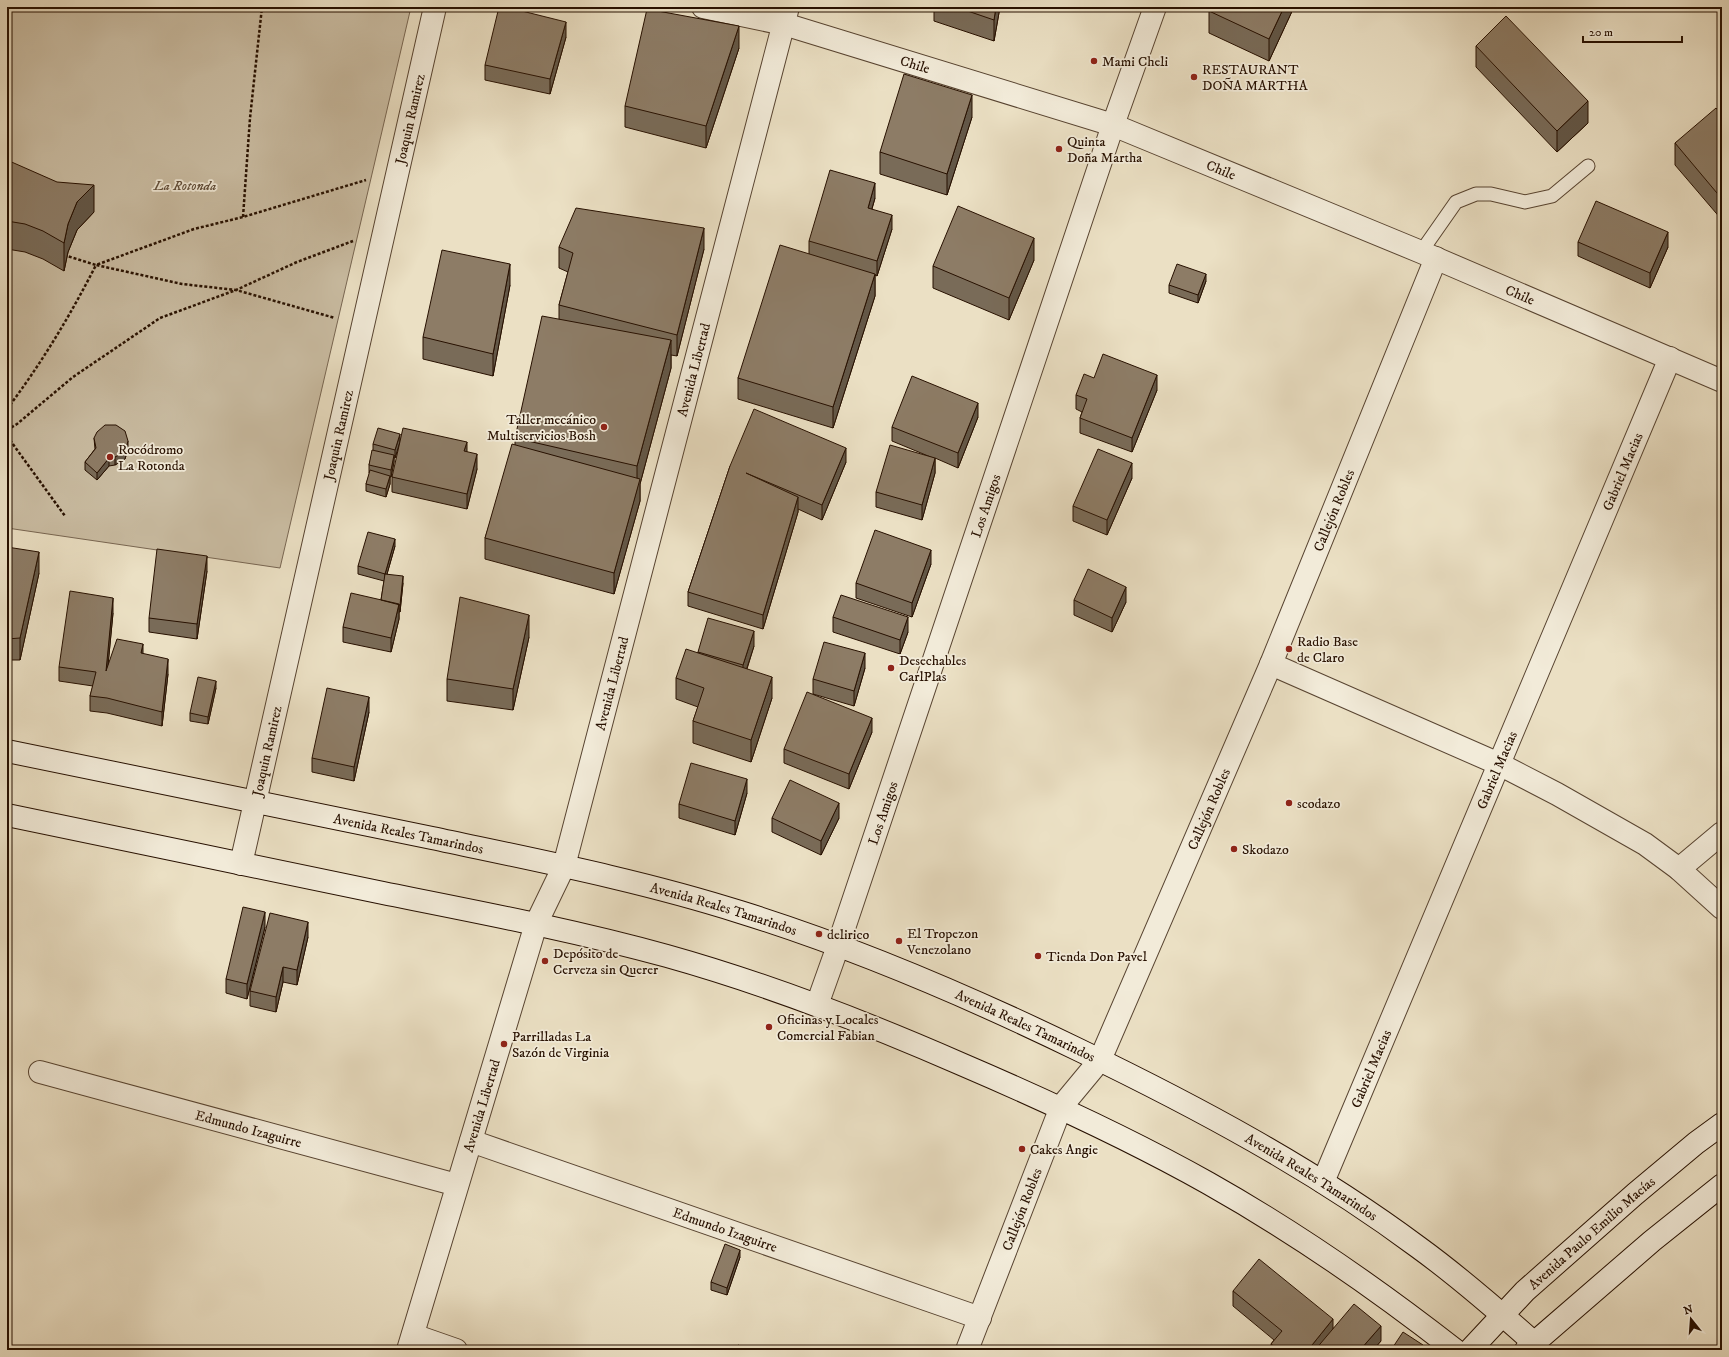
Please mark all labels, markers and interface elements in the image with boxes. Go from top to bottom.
scale bar [1583,18,1682,44]
text: 20 m [1589,25,1613,40]
street label: Chile [898,52,932,78]
place label: Mami Cheli [1102,53,1168,71]
marker: Mami Cheli [1089,56,1099,66]
place label: RESTAURANT DOÑA MARTHA [1202,61,1309,95]
street label: Joaquin Ramirez [391,72,430,168]
marker: RESTAURANT DOÑA MARTHA [1189,72,1199,82]
place label: Quinta Doña Martha [1067,133,1142,167]
marker: Quinta Doña Martha [1054,144,1064,154]
street label: Chile [1203,156,1238,185]
park label: La Rotonda [153,177,216,195]
street label: Chile [1502,281,1537,310]
street label: Avenida Libertad [674,321,715,419]
street label: Joaquin Ramirez [320,388,358,484]
place label: Taller mecánico Multiservicios Bosh [487,411,597,445]
marker: Taller mecánico Multiservicios Bosh [599,422,609,432]
street label: Gabriel Macias [1599,430,1648,514]
place label: Rocódromo La Rotonda [118,441,185,475]
marker: Rocódromo La Rotonda [105,452,115,462]
street label: Callejón Robles [1310,466,1359,554]
street label: Los Amigos [967,472,1006,540]
place label: Radio Base de Claro [1297,633,1358,667]
street label: Avenida Libertad [592,635,633,732]
marker: Radio Base de Claro [1284,644,1294,654]
place label: Desechables CarlPlas [899,652,966,686]
marker: Desechables CarlPlas [886,663,896,673]
street label: Joaquin Ramirez [248,704,287,800]
street label: Gabriel Macias [1473,728,1522,812]
street label: Callejón Robles [1184,766,1235,853]
street label: Los Amigos [865,779,903,847]
place label: scodazo [1297,795,1341,813]
marker: scodazo [1284,798,1294,808]
street label: Avenida Reales Tamarindos [332,810,485,859]
place label: Skodazo [1242,841,1289,859]
marker: Skodazo [1229,844,1239,854]
street label: Avenida Reales Tamarindos [648,879,799,940]
place label: El Tropezon Venezolano [906,925,979,959]
place label: delirico [827,926,869,944]
marker: delirico [814,929,824,939]
marker: El Tropezon Venezolano [894,936,904,946]
place label: Depósito de Cerveza sin Querer [553,945,659,979]
place label: Tienda Don Pavel [1046,948,1148,966]
marker: Tienda Don Pavel [1033,951,1043,961]
marker: Depósito de Cerveza sin Querer [540,956,550,966]
street label: Avenida Reales Tamarindos [952,986,1098,1067]
place label: Oficinas y Locales Comercial Fabian [777,1011,879,1045]
marker: Oficinas y Locales Comercial Fabian [764,1022,774,1032]
street label: Gabriel Macias [1347,1027,1396,1111]
place label: Parrilladas La Sazón de Virginia [512,1028,609,1062]
marker: Parrilladas La Sazón de Virginia [499,1039,509,1049]
street label: Avenida Libertad [460,1057,505,1155]
street label: Edmundo Izaguirre [193,1106,304,1153]
street label: Avenida Reales Tamarindos [1242,1130,1381,1226]
place label: Cakes Angie [1030,1141,1098,1159]
marker: Cakes Angie [1017,1144,1027,1154]
street label: Callejón Robles [998,1165,1047,1253]
street label: Avenida Paulo Emilio Macías [1525,1173,1659,1294]
street label: Edmundo Izaguirre [670,1204,780,1257]
north arrow [1671,1299,1711,1339]
text: N [1682,1302,1695,1318]

